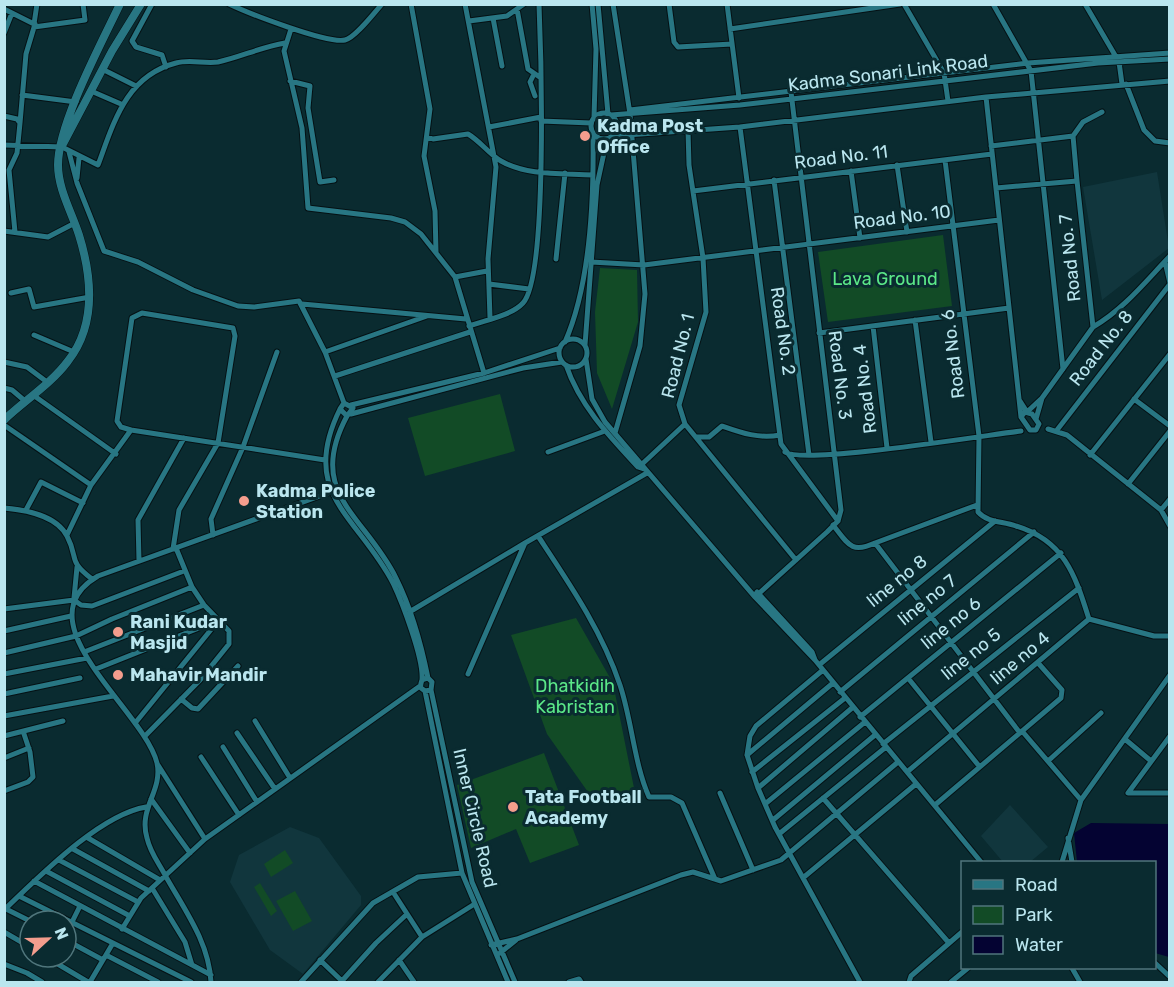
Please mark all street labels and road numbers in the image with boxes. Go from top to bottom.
street label: Kadma Sonari Link Road [787,50,989,96]
street label: Road No. 11 [793,140,889,174]
street label: Road No. 10 [852,200,952,234]
street label: Road No. 7 [1054,213,1086,303]
street label: Road No. 2 [766,285,800,377]
street label: Road No. 8 [1065,306,1137,390]
street label: Road No. 6 [937,308,969,400]
street label: Road No. 1 [657,311,699,401]
street label: Road No. 3 [824,329,856,421]
street label: Road No. 4 [849,343,881,435]
street label: line no 8 [862,550,932,612]
street label: line no 7 [893,570,961,630]
street label: line no 6 [917,592,985,654]
street label: line no 5 [937,623,1005,685]
street label: line no 4 [986,627,1054,689]
street label: Inner Circle Road [448,746,502,890]

